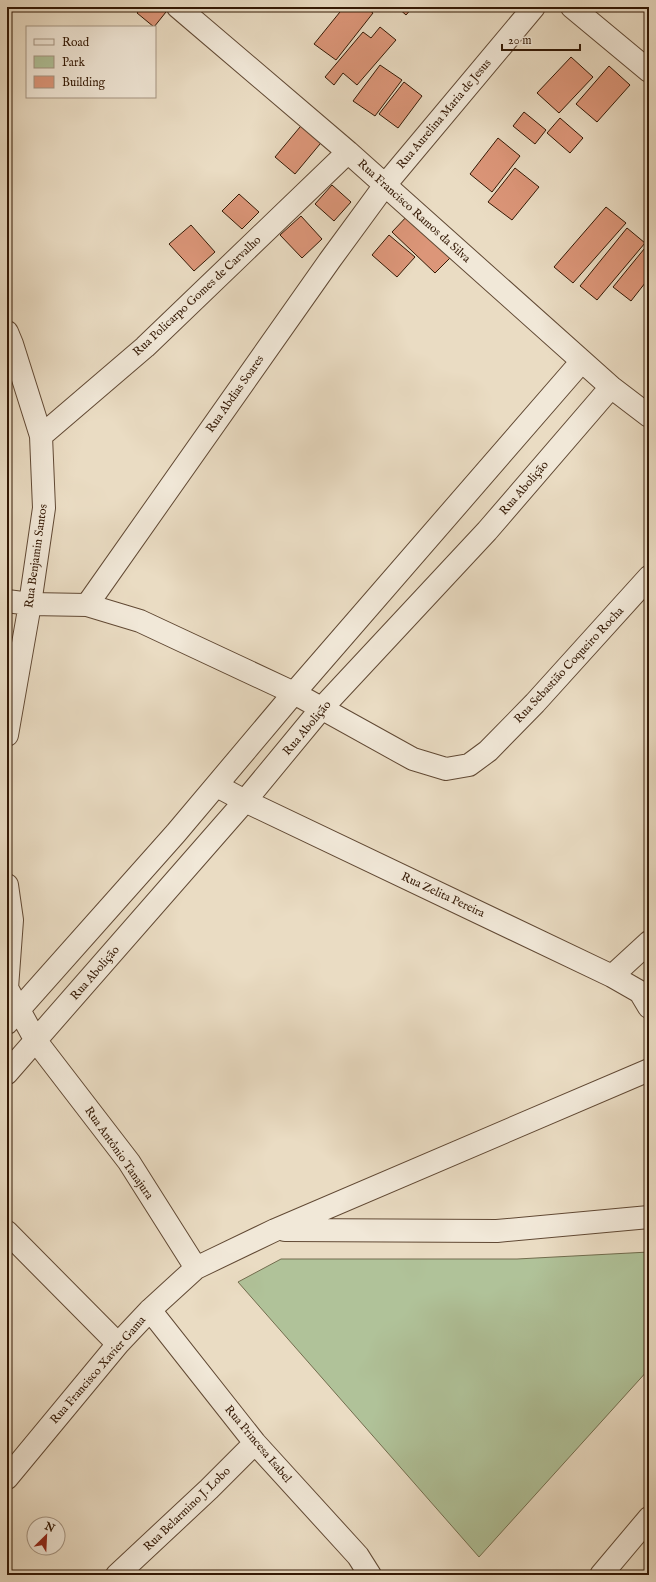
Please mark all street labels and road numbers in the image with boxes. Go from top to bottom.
street label: Rua Aurelina Maria de Jesus [394,56,495,173]
street label: Rua Francisco Ramos da Silva [354,156,474,266]
street label: Rua Policarpo Gomes de Carvalho [130,232,265,360]
street label: Rua Abdias Soares [203,352,267,436]
street label: Rua Abolição [496,457,552,518]
street label: Rua Benjamin Santos [21,503,51,609]
street label: Rua Sebastião Coqueiro Rocha [511,603,628,727]
street label: Rua Abolição [280,697,335,759]
street label: Rua Zelita Pereira [399,869,488,921]
street label: Rua Abolição [67,942,123,1003]
street label: Rua Antônio Tanajura [81,1104,157,1203]
street label: Rua Francisco Xavier Gama [47,1312,150,1427]
street label: Rua Princesa Isabel [221,1402,295,1486]
street label: Rua Belarmino J. Lobo [140,1463,235,1555]

